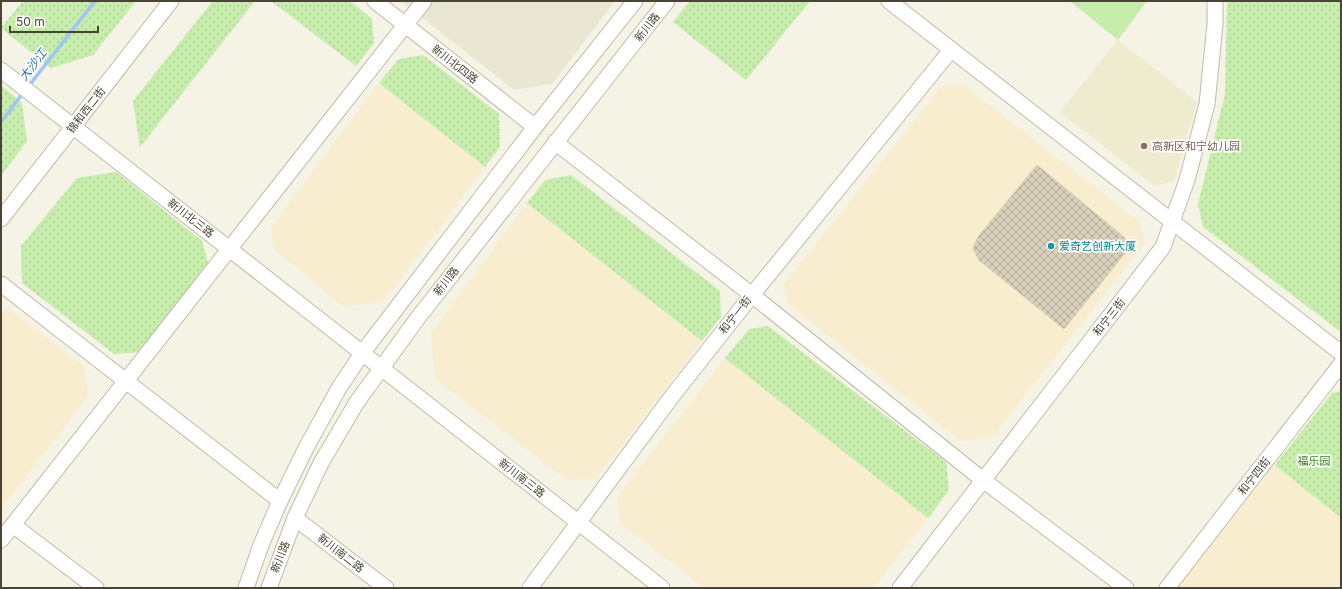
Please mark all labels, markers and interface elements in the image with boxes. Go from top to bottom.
scale bar [10,8,98,34]
street label: 新川路 [631,10,663,44]
text: 50 m [16,14,45,29]
street label: 新川北四路 [429,42,481,86]
water label: 大沙江 [16,44,51,83]
street label: 锦和西二街 [64,84,108,136]
place label: 高新区和宁幼儿园 [1152,139,1240,153]
marker: 高新区和宁幼儿园 [1139,141,1149,151]
street label: 新川北三路 [165,196,217,240]
place label: 爱奇艺创新大厦 [1059,239,1136,253]
marker: 爱奇艺创新大厦 [1046,241,1056,251]
street label: 新川路 [430,264,462,298]
street label: 和宁一街 [716,293,754,337]
street label: 和宁三街 [1090,295,1128,339]
street label: 和宁四街 [1235,454,1273,498]
park label: 福乐园 [1298,454,1331,468]
street label: 新川南三路 [496,456,548,500]
street label: 新川南二路 [315,531,367,575]
street label: 新川路 [268,539,292,575]

